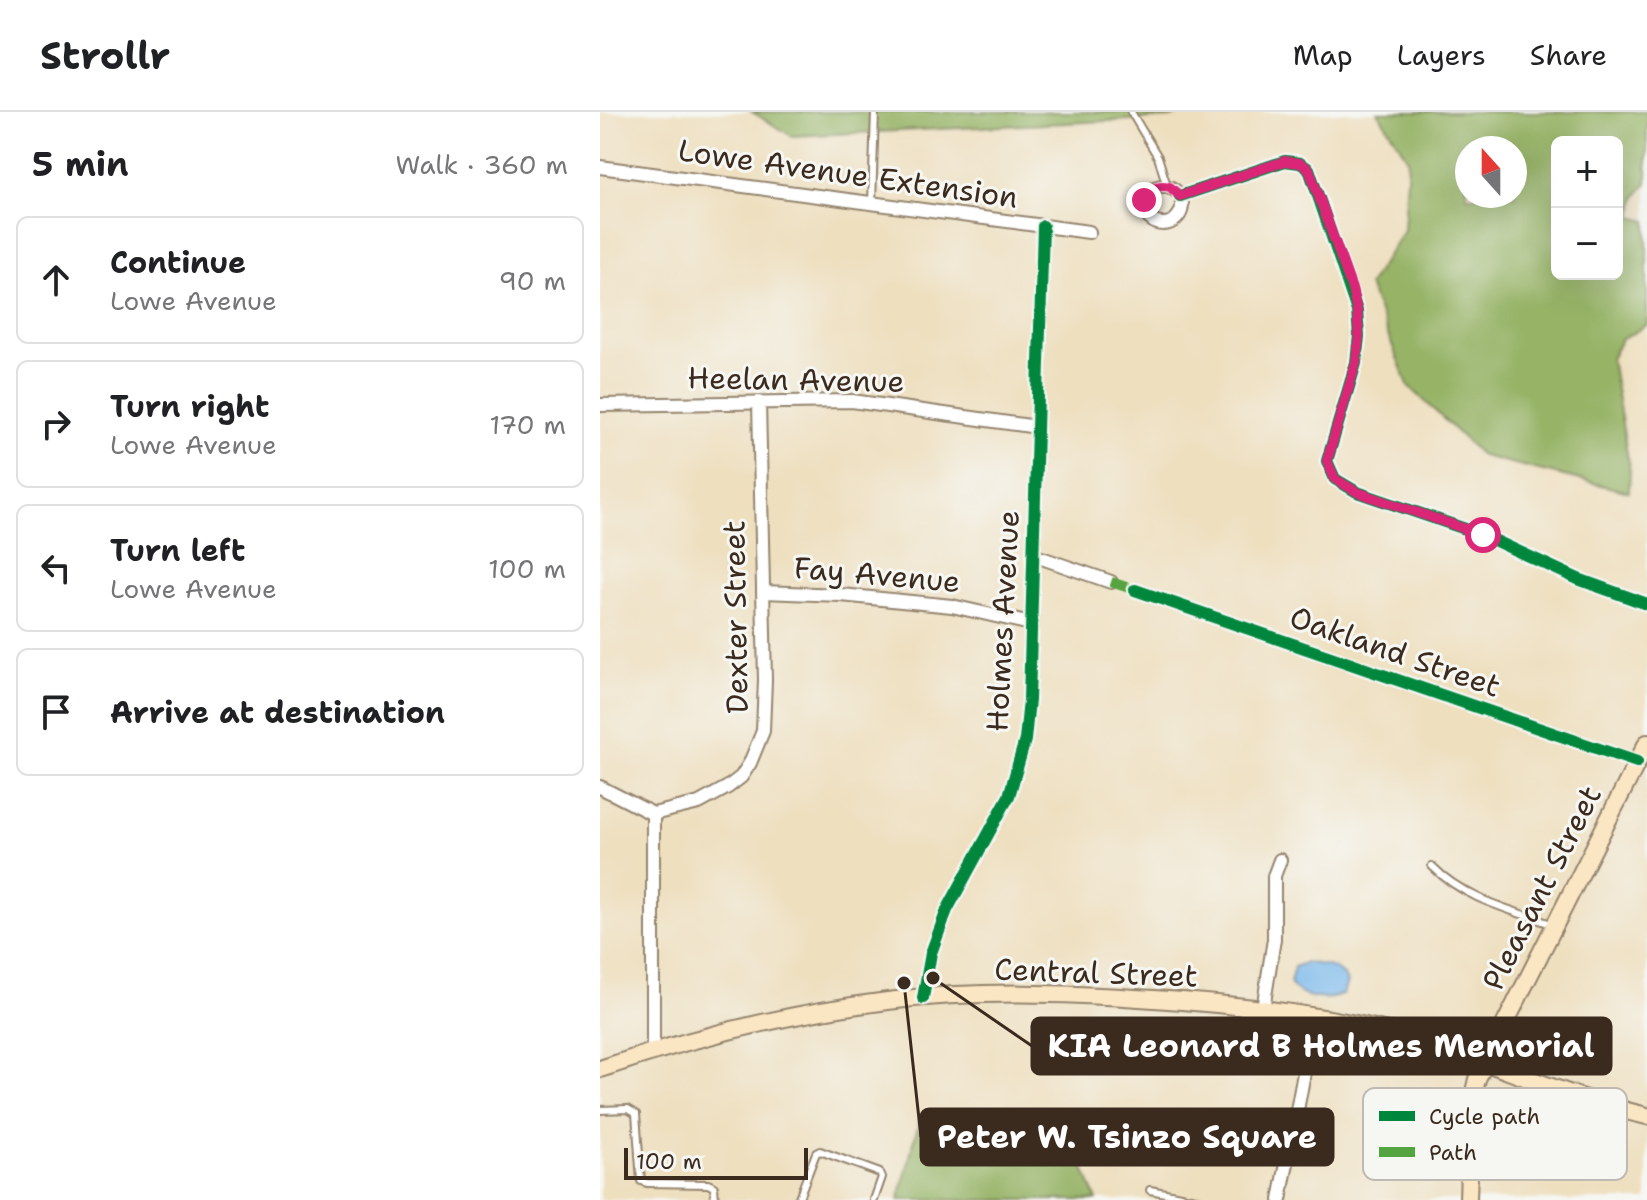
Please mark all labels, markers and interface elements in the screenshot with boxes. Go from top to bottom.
text: Strollr [40,30,170,81]
text: Map [1293,36,1353,74]
text: Layers [1397,36,1486,74]
text: Share [1530,36,1607,74]
street label: Lowe Avenue Extension [676,129,1021,218]
north arrow [1455,136,1527,208]
map controls [1551,136,1623,280]
button: + [1551,136,1623,208]
text: 5 min [32,141,129,187]
text: Walk · 360 m [396,147,568,182]
route end [1126,182,1162,218]
button: − [1551,208,1623,280]
text: Continue [110,242,246,283]
icon: ahead [34,258,78,302]
text: 90 m [499,263,566,298]
text: Lowe Avenue [110,283,277,318]
street label: Heelan Avenue [687,357,905,402]
text: Turn right [110,386,269,427]
icon: right [34,402,78,446]
text: 170 m [489,407,566,442]
text: Lowe Avenue [110,427,277,462]
street label: Holmes Avenue [976,509,1029,733]
route start [1465,517,1501,553]
street label: Dexter Street [713,520,758,714]
text: Turn left [110,530,245,571]
icon: left [34,546,78,590]
street label: Fay Avenue [792,547,962,602]
text: 100 m [488,551,566,586]
text: Lowe Avenue [110,571,277,606]
street label: Oakland Street [1284,596,1506,707]
icon: arrive [34,690,78,734]
text: Arrive at destination [110,692,445,733]
street label: Pleasant Street [1472,779,1611,997]
street label: Central Street [994,948,1198,997]
callout: KIA Leonard B Holmes Memorial [1032,1018,1611,1074]
text: KIA Leonard B Holmes Memorial [1047,1024,1595,1067]
legend [1363,1088,1627,1180]
text: Cycle path [1429,1102,1540,1131]
callout: Peter W. Tsinzo Square [921,1109,1333,1165]
text: Peter W. Tsinzo Square [937,1115,1317,1158]
text: Path [1429,1138,1477,1167]
scale bar [624,1144,808,1180]
text: 100 m [636,1147,702,1176]

